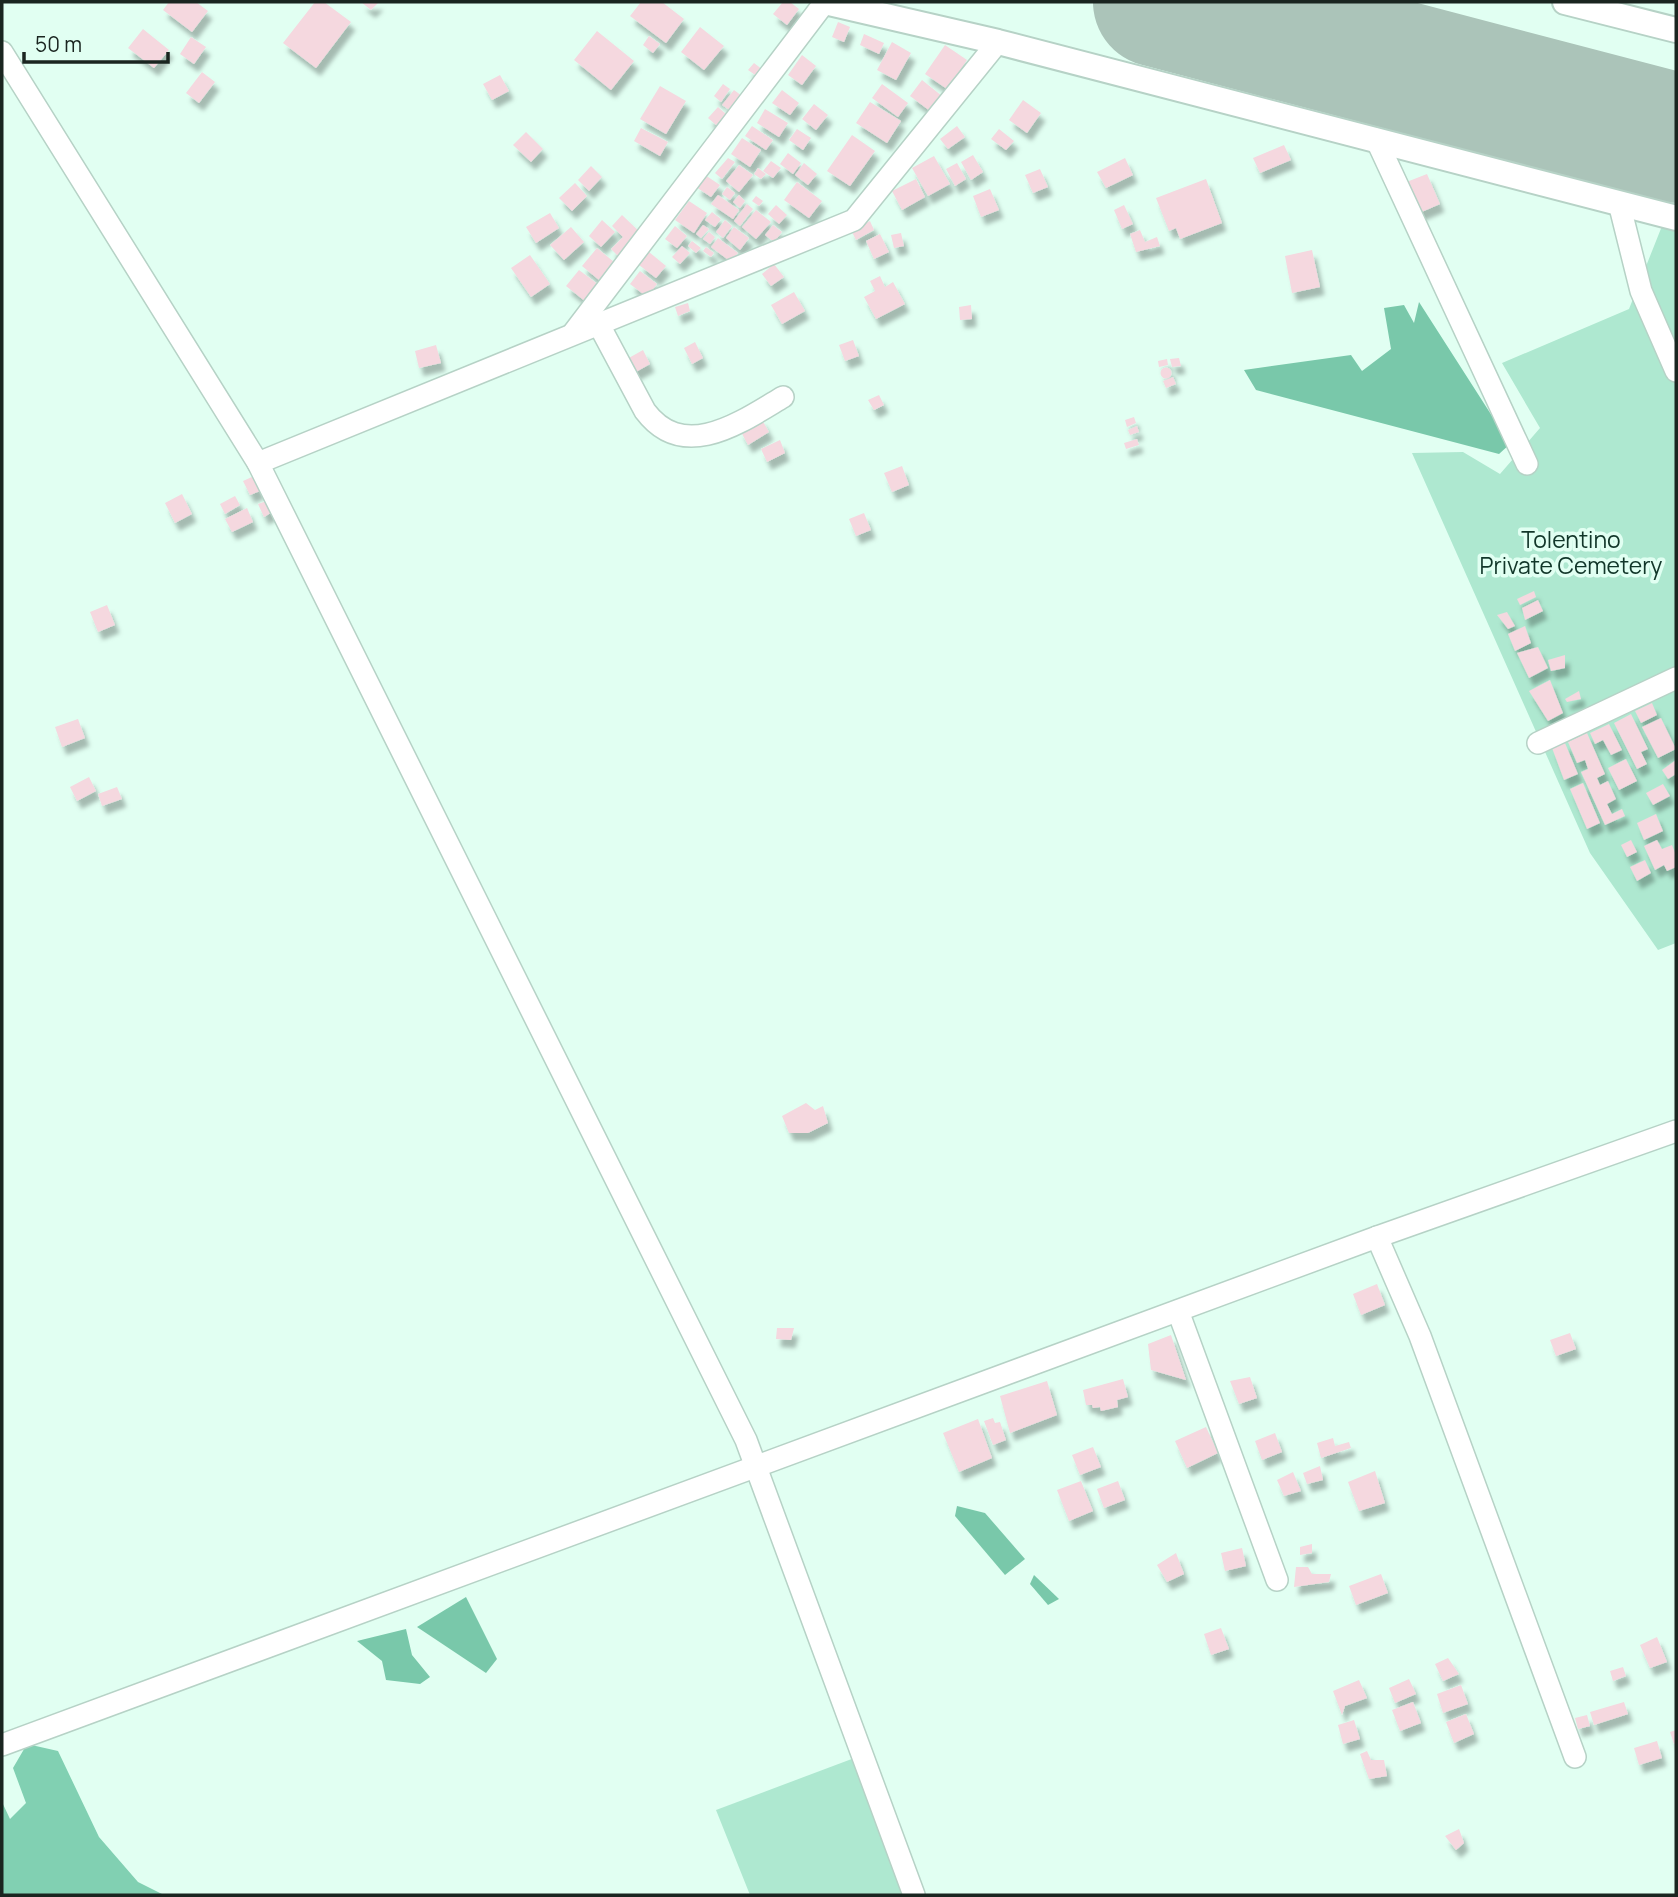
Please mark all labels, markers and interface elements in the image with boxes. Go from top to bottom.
scale bar [24,21,168,65]
text: 50 m [35,30,82,58]
park label: Tolentino Private Cemetery [1479,523,1663,581]

